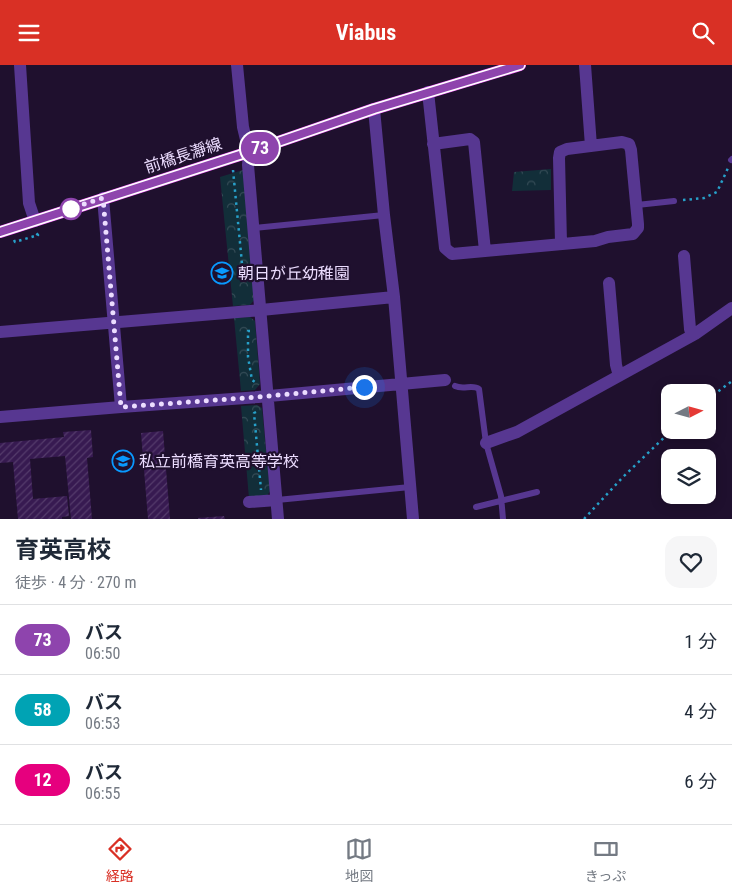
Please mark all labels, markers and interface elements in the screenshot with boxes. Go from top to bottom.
icon: menu [15,19,43,47]
icon: search [689,19,717,47]
text: Viabus [336,20,396,45]
line badge: 73 [238,132,282,164]
street label: 前橋長瀞線 [142,134,224,177]
text: 73 [251,137,269,158]
unlabelled marker [60,198,82,220]
school or university icon: 朝日が丘幼稚園 [210,261,234,285]
place label: 朝日が丘幼稚園 [238,264,350,283]
your location [352,375,377,400]
north arrow [661,384,716,439]
map controls [661,384,716,504]
school or university icon: 私立前橋育英高等学校 [111,449,135,473]
button: layers [661,449,716,504]
place label: 私立前橋育英高等学校 [139,452,299,471]
text: 育英高校 [15,536,111,564]
button: heart [665,536,717,588]
text: 徒歩 · 4 分 · 270 m [15,573,136,592]
text: バス [85,621,123,644]
text: 73 [33,629,52,650]
text: 1 分 [684,630,717,653]
text: 06:50 [85,644,120,663]
text: バス [85,691,123,714]
text: 58 [33,699,52,720]
text: 4 分 [684,700,717,723]
text: 06:53 [85,714,120,733]
text: バス [85,761,123,784]
text: 12 [33,769,52,790]
text: 6 分 [684,770,717,793]
text: 06:55 [85,784,120,803]
tab: 経路 [106,835,134,885]
tab: 地図 [345,835,373,885]
tab: きっぷ [585,835,626,885]

